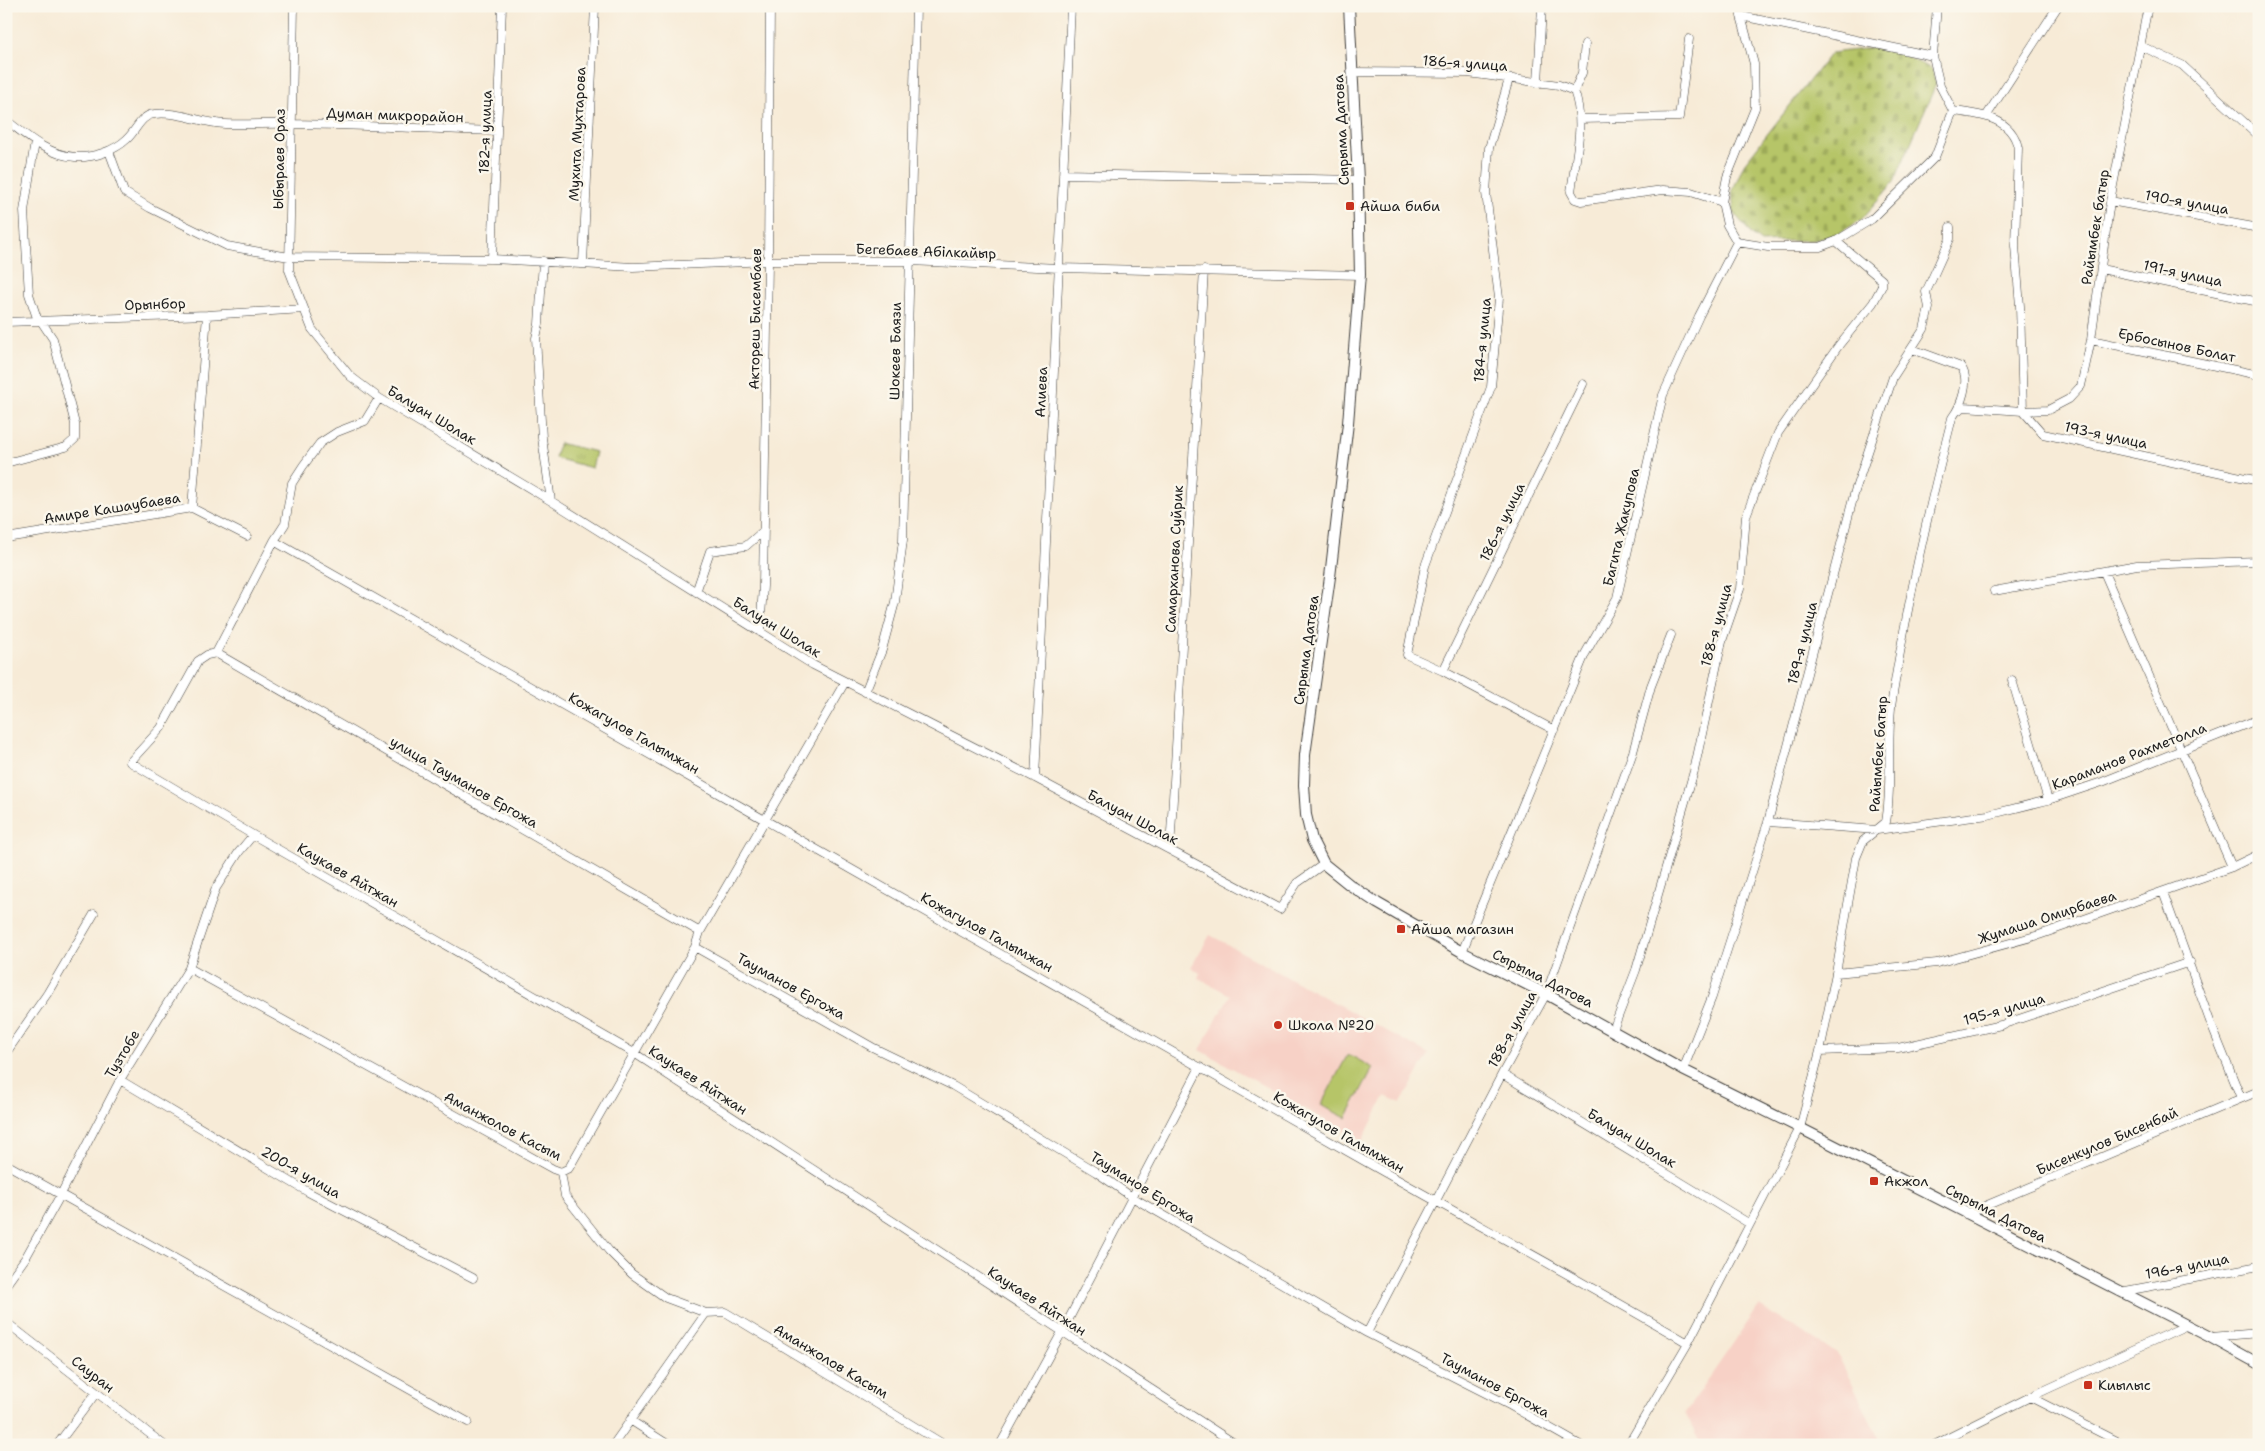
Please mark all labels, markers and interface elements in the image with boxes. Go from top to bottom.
street label: 186-я улица [1422,51,1508,75]
street label: Мухита Мухтарова [564,66,590,202]
street label: Сырыма Датова [1329,74,1353,186]
street label: 182-я улица [475,89,495,174]
street label: Думан микрорайон [326,104,464,126]
street label: Ыбыраев Ораз [269,108,289,210]
street label: Райымбек батыр [2077,168,2113,286]
street label: 190-я улица [2144,186,2231,218]
place label: Айша биби [1360,197,1440,215]
marker: Айша биби [1344,200,1356,212]
street label: Бегебаев Абілкайыр [855,240,997,262]
street label: Актореш Бисембаев [745,248,765,390]
street label: 191-я улица [2142,256,2225,290]
street label: Орынбор [124,294,186,314]
street label: 184-я улица [1469,297,1495,383]
street label: Шокеев Баязи [885,302,905,400]
street label: Ербосынов Болат [2117,324,2238,366]
street label: Алиева [1031,366,1051,418]
street label: Балуан Шолак [384,381,480,449]
street label: 193-я улица [2063,417,2149,453]
street label: Багита Жакупова [1599,466,1643,588]
street label: 186-я улица [1475,480,1529,564]
street label: Самарханова Суйрик [1161,484,1187,633]
street label: Амире Кашаубаева [42,488,182,528]
street label: 188-я улица [1696,581,1736,668]
street label: Балуан Шолак [730,593,825,662]
street label: Сырыма Датова [1289,594,1323,706]
street label: 189-я улица [1783,599,1821,686]
street label: Кожагулов Галымжан [565,688,703,778]
street label: Райымбек батыр [1865,695,1891,813]
street label: Караманов Рахметолла [2049,718,2209,794]
street label: улица Тауманов Ергожа [387,732,542,832]
street label: Балуан Шолак [1084,785,1182,849]
street label: Каукаев Айтжан [294,839,402,911]
street label: Жумаша Омирбаева [1976,886,2119,948]
street label: Кожагулов Галымжан [918,888,1056,976]
place label: Айша магазин [1411,920,1514,938]
marker: Айша магазин [1395,923,1407,935]
street label: Сырыма Датова [1490,945,1597,1011]
street label: Тауманов Ергожа [734,949,849,1023]
street label: 188-я улица [1483,987,1541,1071]
street label: 195-я улица [1961,989,2047,1029]
place label: Школа №20 [1288,1016,1374,1034]
marker: Школа №20 [1272,1019,1284,1031]
street label: Тузтобе [100,1026,144,1082]
street label: Каукаев Айтжан [645,1041,751,1119]
street label: Аманжолов Касым [441,1087,565,1165]
street label: Кожагулов Галымжан [1270,1087,1408,1177]
street label: Бисенкулов Бисенбай [2034,1103,2180,1179]
street label: Балуан Шолак [1584,1104,1680,1172]
street label: 200-я улица [258,1142,344,1202]
street label: Тауманов Ергожа [1087,1147,1199,1227]
place label: Акжол [1884,1172,1929,1190]
marker: Акжол [1868,1175,1880,1187]
street label: Сырыма Датова [1943,1180,2050,1246]
street label: 196-я улица [2144,1249,2231,1283]
street label: Каукаев Айтжан [984,1262,1090,1340]
street label: Аманжолов Касым [771,1320,892,1402]
street label: Тауманов Ергожа [1437,1349,1553,1422]
street label: Сауран [68,1352,118,1396]
place label: Киылыс [2098,1376,2151,1394]
marker: Киылыс [2082,1379,2094,1391]

